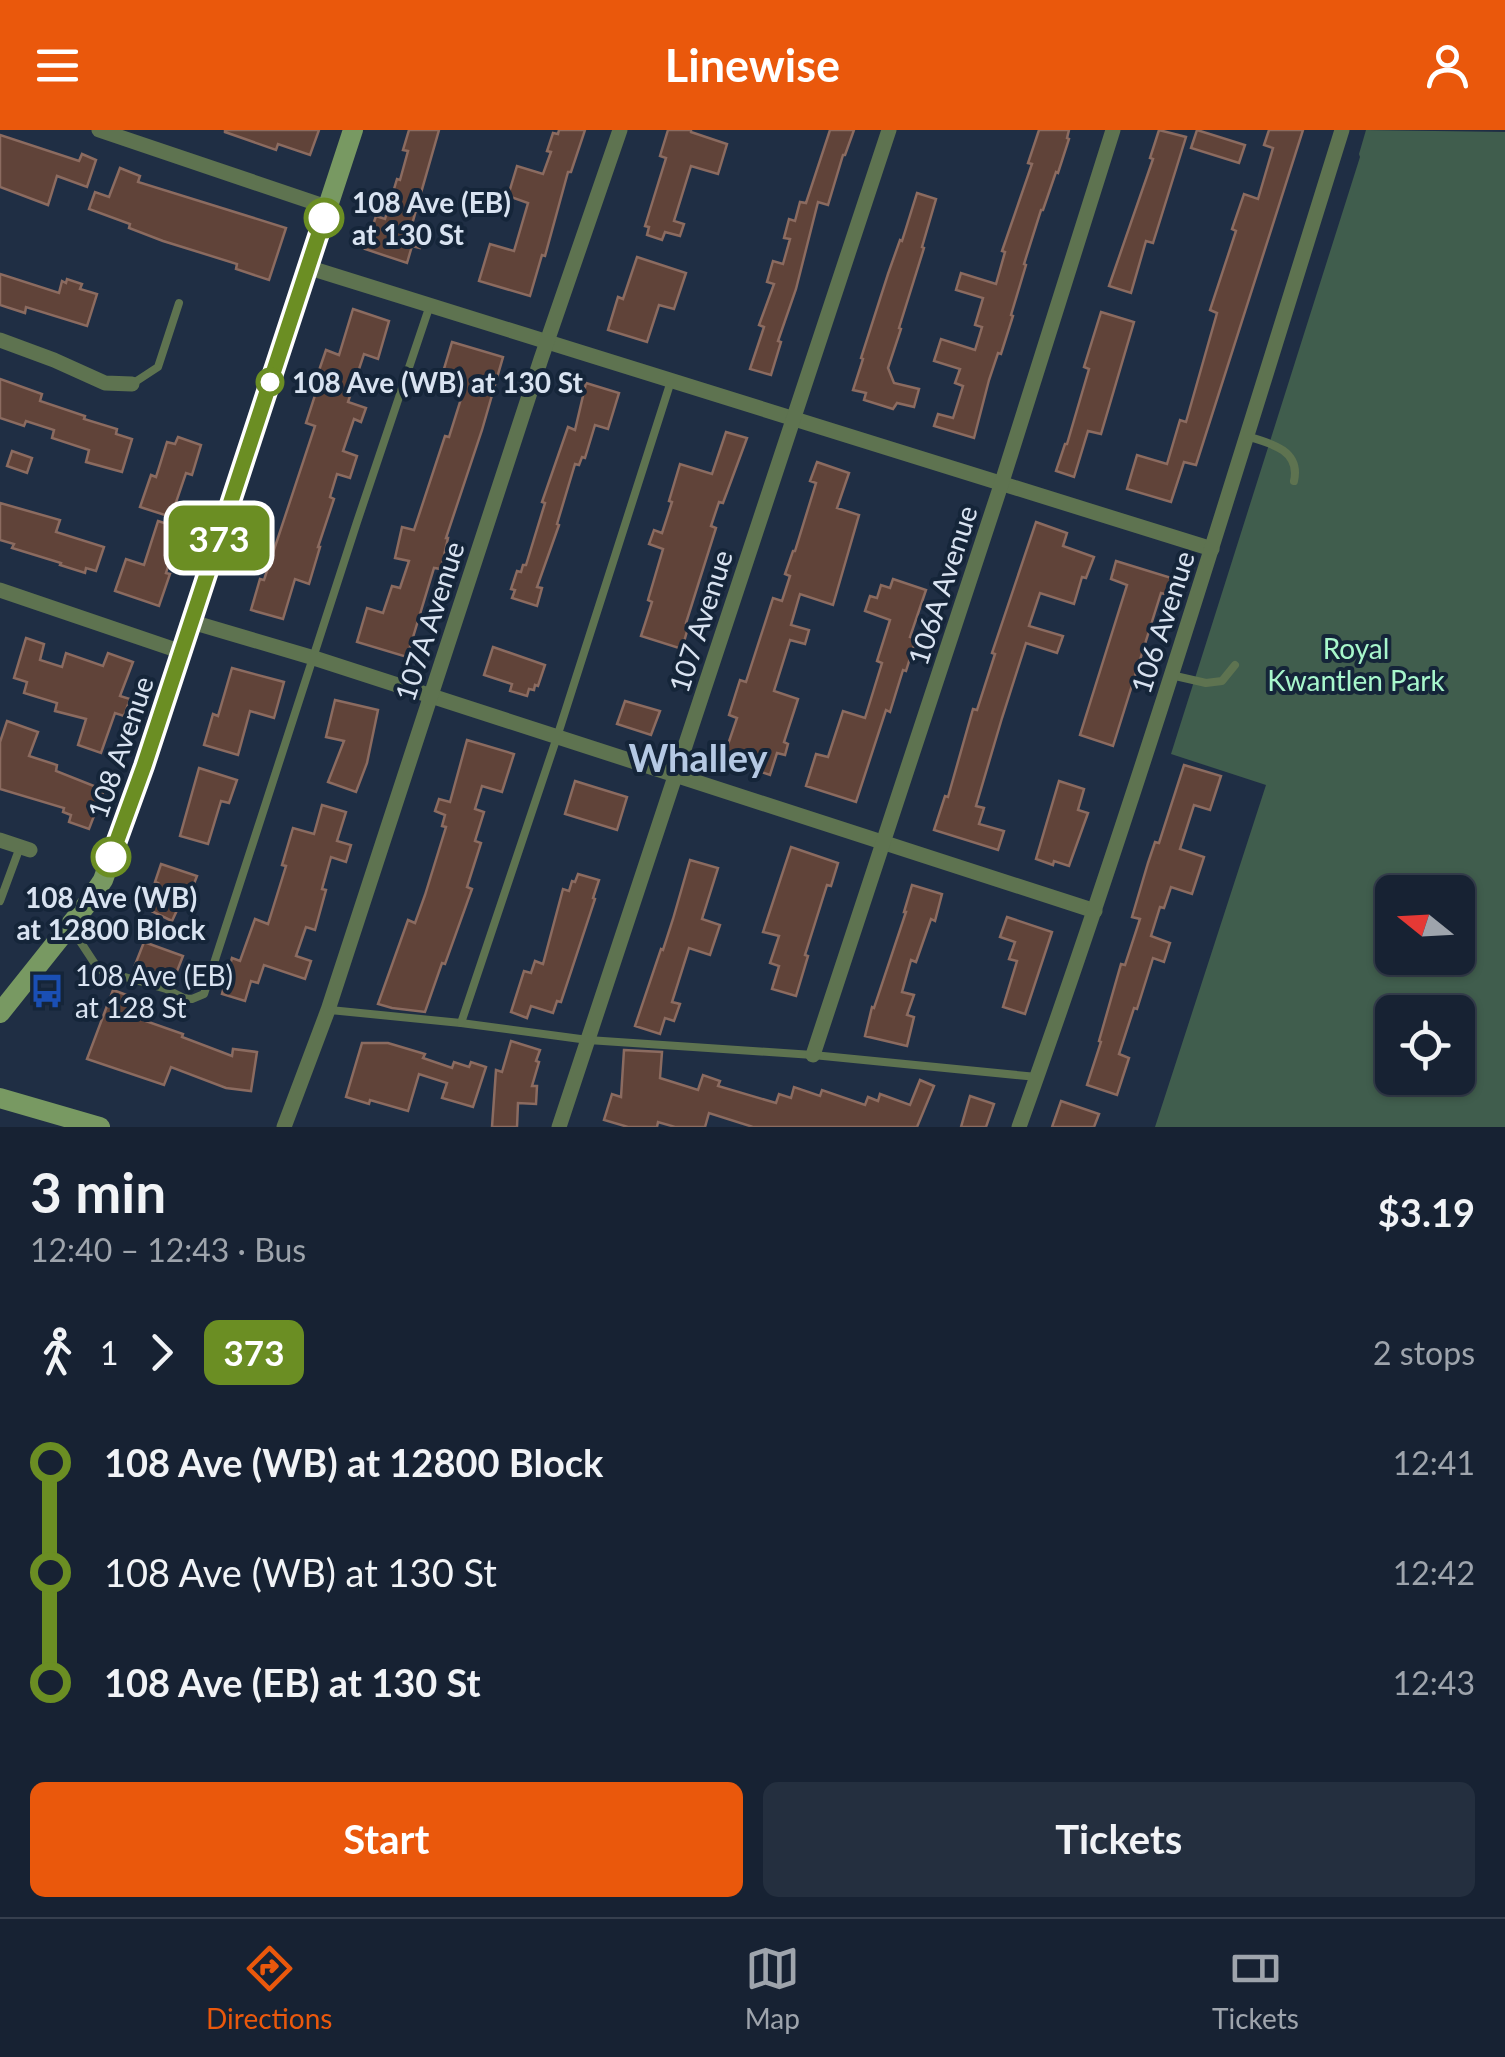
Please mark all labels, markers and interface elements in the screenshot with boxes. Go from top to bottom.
icon: menu [30,38,85,93]
text: Linewise [665,38,840,92]
icon: person [1420,38,1475,93]
place label: 108 Ave (EB) at 130 St [352,185,511,251]
marker: 108 Ave (EB) at 130 St [305,199,343,237]
place label: 108 Ave (WB) at 130 St [292,365,583,399]
marker: 108 Ave (WB) at 130 St [257,369,283,395]
street label: 106A Avenue [900,501,984,669]
line badge: 373 [162,506,276,570]
text: 373 [189,517,249,559]
street label: 107A Avenue [387,537,471,705]
street label: 107 Avenue [661,546,739,696]
street label: 106 Avenue [1123,547,1201,697]
park label: Royal Kwantlen Park [1267,631,1446,697]
street label: 108 Avenue [80,672,160,822]
district label: Whalley [628,734,768,780]
marker: 108 Ave (WB) at 12800 Block [92,838,130,876]
north arrow [1375,875,1475,975]
map controls [1375,875,1475,1095]
place label: 108 Ave (WB) at 12800 Block [17,880,206,946]
place label: 108 Ave (EB) at 128 St [75,958,233,1024]
bus stop icon: 108 Ave (EB) at 128 St [28,972,66,1010]
button: locate [1375,995,1475,1095]
text: 3 min [30,1159,166,1225]
text: $3.19 [1378,1189,1475,1235]
text: 12:40 – 12:43 · Bus [30,1230,306,1269]
icon: walk [30,1325,85,1380]
icon: forward [134,1325,189,1380]
text: 373 [224,1331,284,1373]
text: 1 [100,1333,119,1372]
text: 2 stops [1373,1333,1475,1372]
text: 108 Ave (WB) at 12800 Block [104,1439,603,1485]
text: 12:41 [1393,1443,1475,1482]
text: 108 Ave (WB) at 130 St [104,1549,497,1595]
text: 12:42 [1393,1553,1475,1592]
text: 108 Ave (EB) at 130 St [104,1659,481,1705]
text: 12:43 [1393,1663,1475,1702]
button: Start [30,1782,743,1897]
button: Tickets [763,1782,1475,1897]
tab: Directions [206,1941,332,2035]
tab: Map [745,1941,800,2035]
tab: Tickets [1212,1941,1299,2035]

